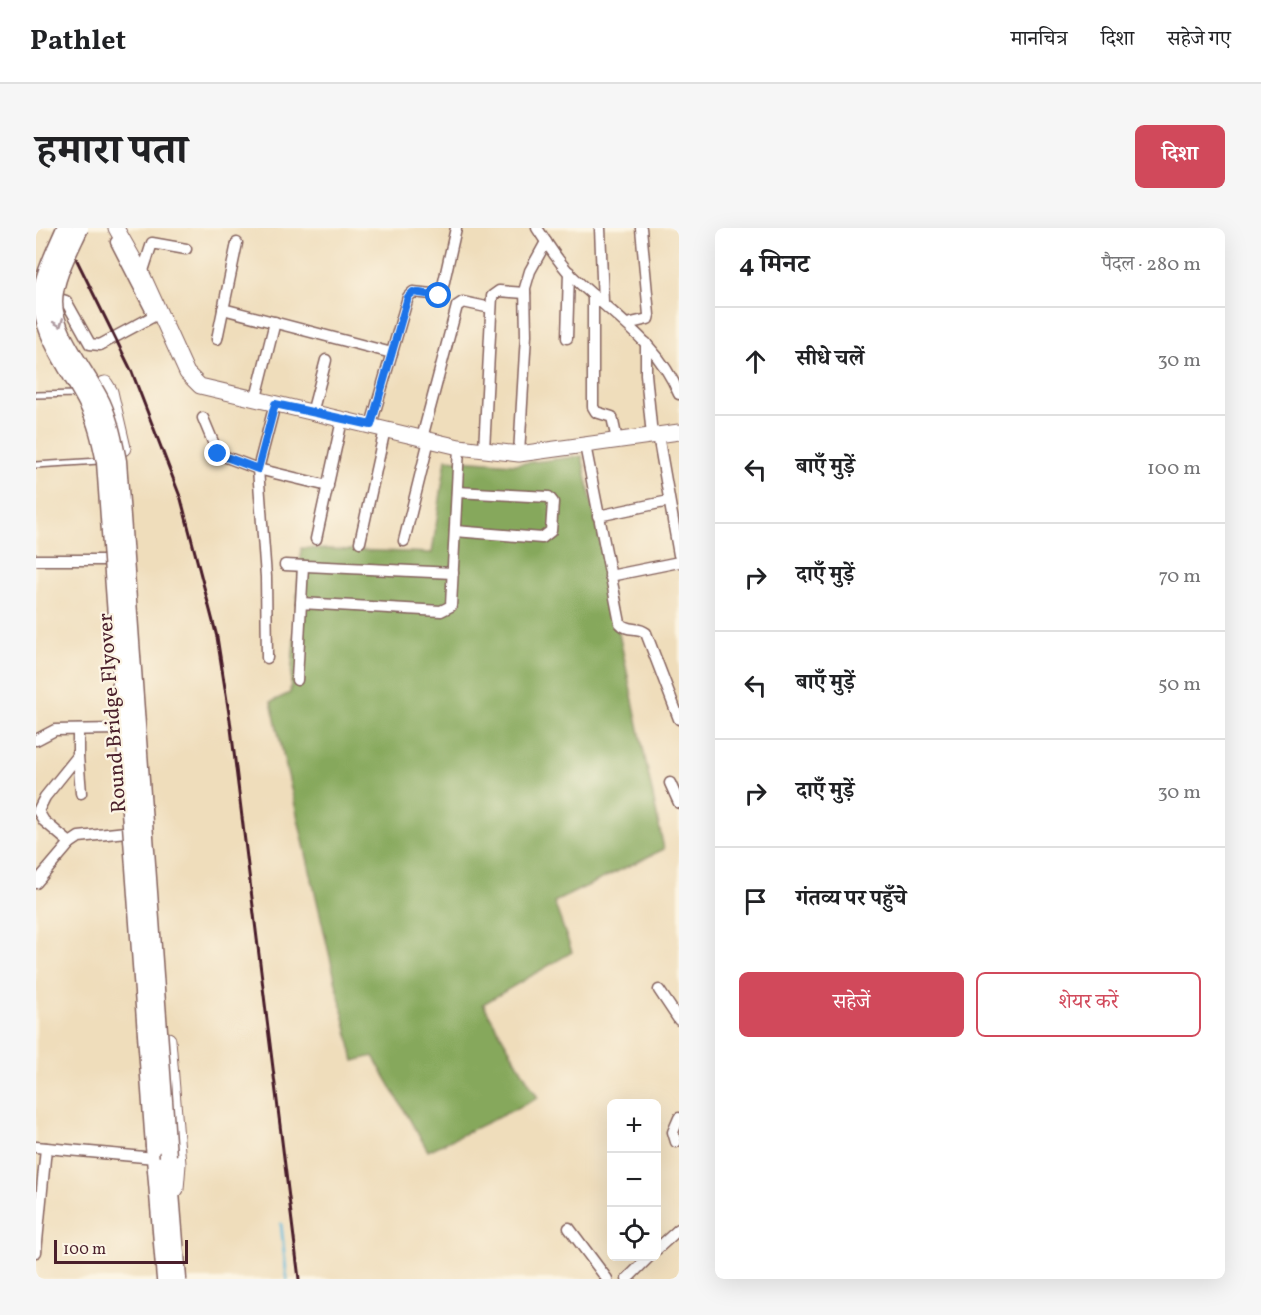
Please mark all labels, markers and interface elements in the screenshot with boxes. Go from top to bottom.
text: Pathlet [30,22,126,61]
text: मानचित्र [1011,25,1068,54]
text: दिशा [1101,25,1134,54]
text: सहेजे गए [1167,25,1231,54]
text: हमारा पता [36,123,187,182]
button: दिशा [1135,125,1225,188]
text: 4 मिनट [739,247,809,283]
text: पैदल · 280 m [1102,251,1201,279]
route start [425,282,451,308]
one-way arrow [52,316,64,327]
text: सीधे चलें [796,344,864,375]
icon: ahead [739,345,772,378]
text: 30 m [1157,347,1201,375]
route end [204,440,230,466]
text: बाएँ मुड़ें [796,452,855,483]
icon: left [739,453,772,486]
text: 100 m [1147,455,1201,483]
text: दाएँ मुड़ें [796,560,854,591]
icon: right [739,561,772,594]
text: 70 m [1158,563,1201,591]
street label: Round Bridge Flyover [92,612,134,814]
text: बाएँ मुड़ें [796,668,855,699]
icon: left [739,669,772,702]
text: 50 m [1158,671,1201,699]
text: दाएँ मुड़ें [796,776,854,807]
icon: right [739,777,772,810]
text: 30 m [1157,779,1201,807]
text: गंतव्य पर पहुँचे [796,884,907,915]
icon: arrive [739,885,772,918]
button: सहेजें [739,972,964,1037]
button: शेयर करें [976,972,1201,1037]
map controls [607,1099,661,1261]
button: + [607,1099,661,1153]
button: − [607,1153,661,1207]
button: locate [607,1207,661,1261]
scale bar [54,1237,188,1264]
text: 100 m [63,1239,106,1261]

